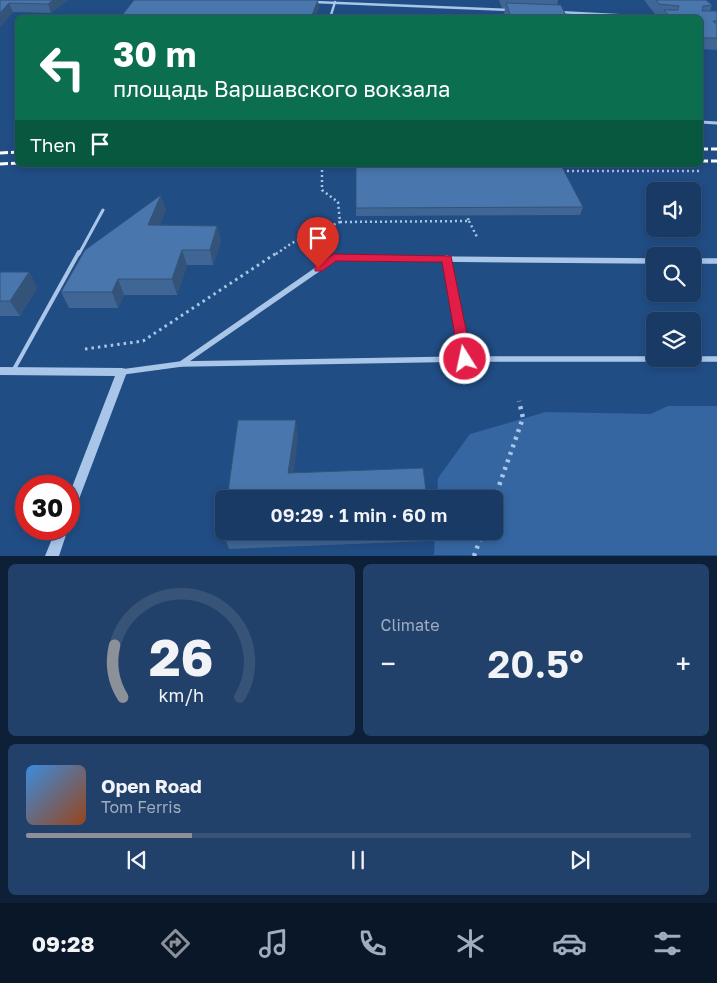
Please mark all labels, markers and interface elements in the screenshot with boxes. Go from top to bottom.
text: 30 m [113,33,196,75]
icon: left [30,35,95,100]
text: площадь Варшавского вокзала [113,75,450,102]
icon: arrive [86,130,114,158]
text: Then [30,133,76,156]
map controls [646,182,701,367]
button: sound [646,182,701,237]
pin [297,217,339,268]
icon: arrive [304,224,332,252]
button: search [646,247,701,302]
button: layers [646,312,701,367]
position arrow [438,332,490,384]
speed limit sign: 30 [15,475,80,540]
text: 09:29 · 1 min · 60 m [271,503,447,526]
text: Climate [381,615,440,635]
text: 26 [149,625,214,687]
text: 20.5° [488,641,584,686]
text: − [381,647,396,680]
text: + [676,647,691,680]
text: km/h [159,684,204,706]
text: Open Road [101,774,202,797]
text: Tom Ferris [101,797,181,817]
icon: previous [123,846,151,874]
icon: pause [344,846,372,874]
icon: next [566,846,594,874]
icon: directions [158,926,193,961]
icon: music [256,926,291,961]
icon: phone [355,926,390,961]
icon: climate [453,926,488,961]
icon: car [552,926,587,961]
icon: filters [650,926,685,961]
text: 09:28 [32,930,95,957]

